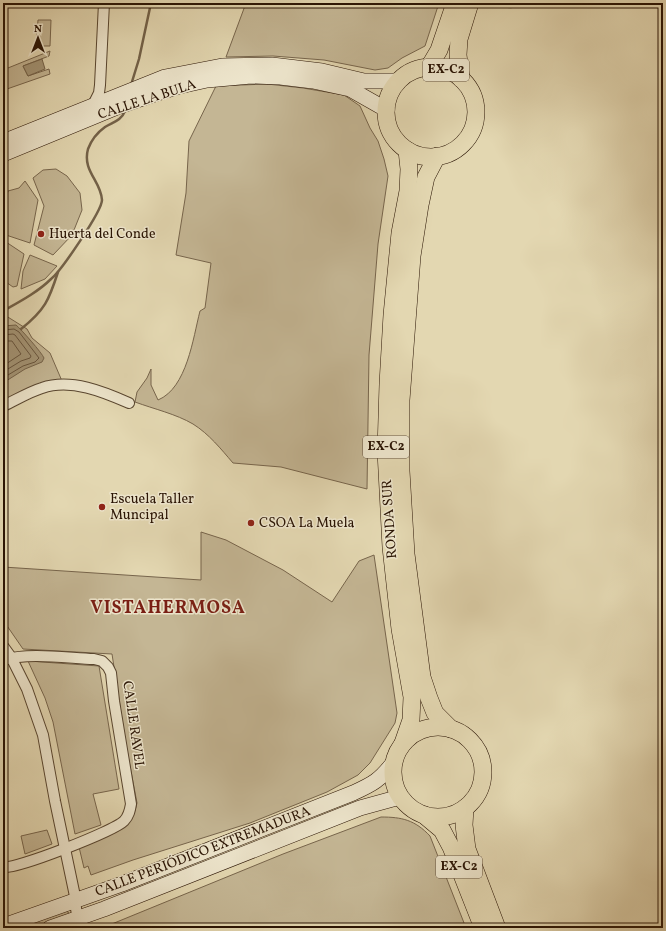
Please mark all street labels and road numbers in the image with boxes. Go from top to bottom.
road number: EX-C2 [423,59,469,81]
street label: CALLE LA BULA [96,75,199,125]
road number: EX-C2 [363,436,409,458]
street label: RONDA SUR [378,478,402,559]
street label: CALLE RAVEL [117,680,149,770]
street label: CALLE PERIÓDICO EXTREMADURA [92,801,314,902]
road number: EX-C2 [436,856,482,878]

